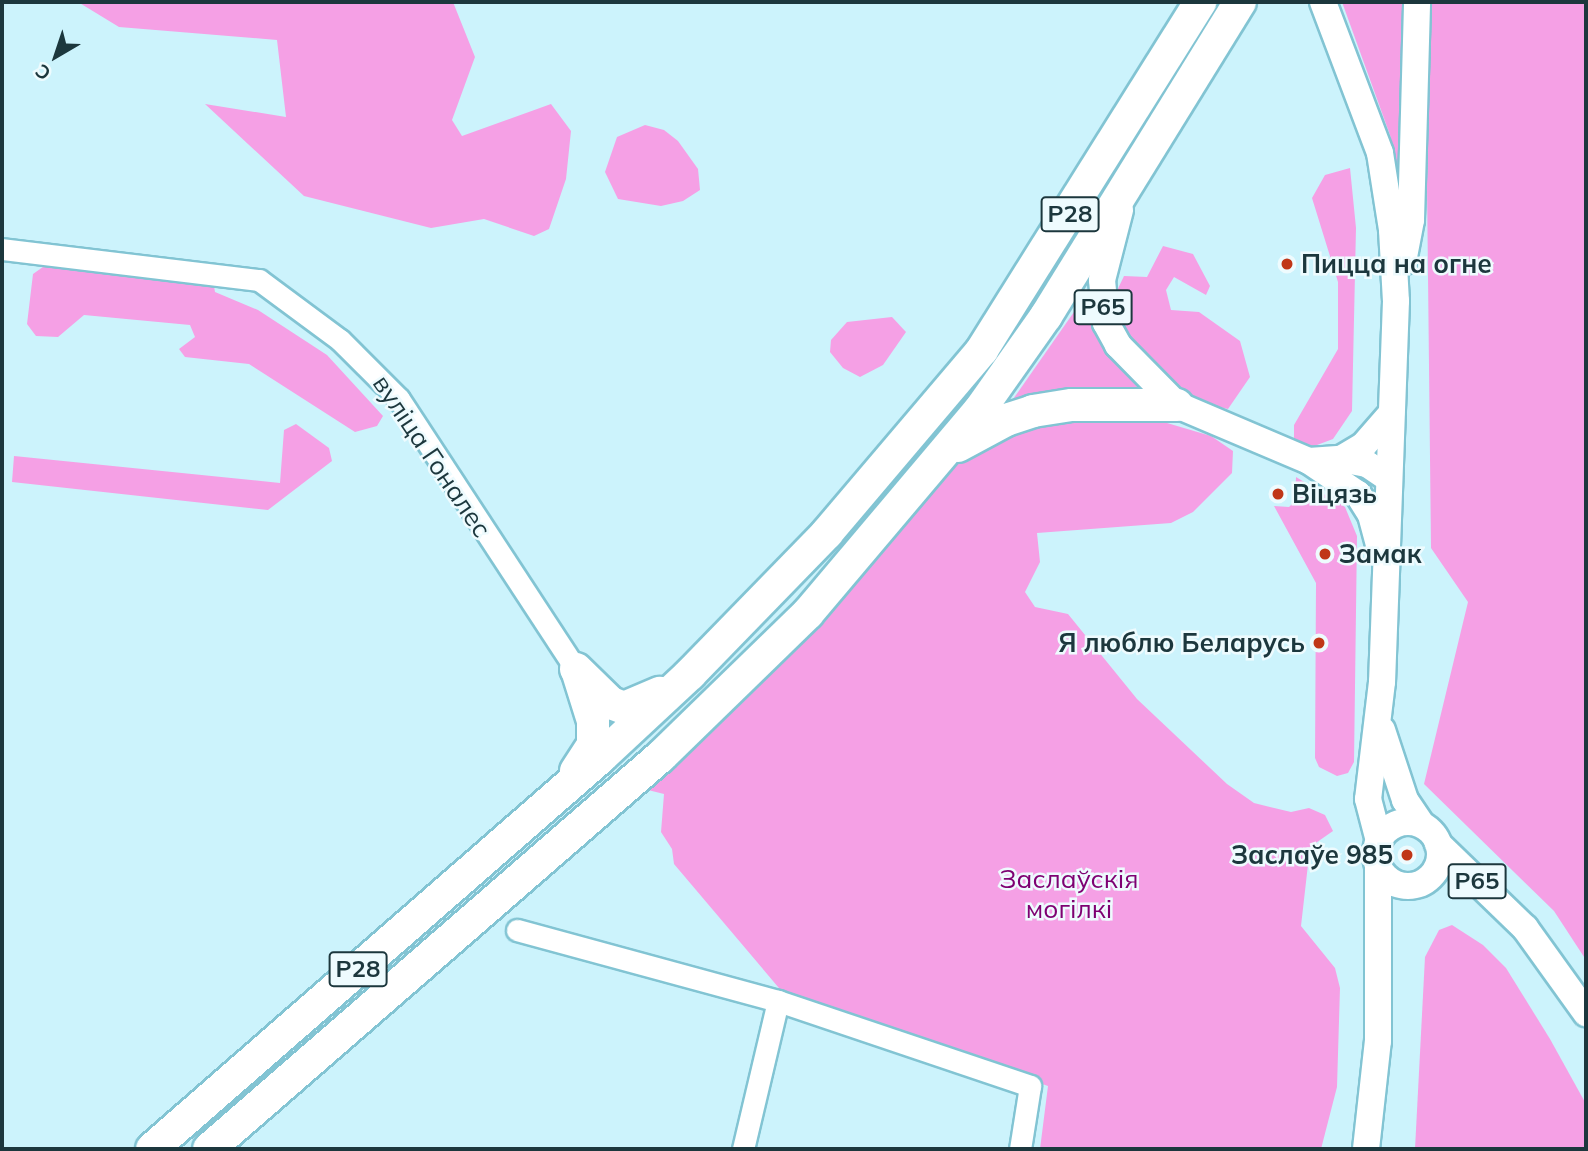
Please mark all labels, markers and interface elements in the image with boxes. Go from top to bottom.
north arrow [21,21,91,91]
text: С [30,59,55,86]
road number: Р28 [1040,194,1100,234]
place label: Пицца на огне [1301,248,1492,280]
marker: Пицца на огне [1279,256,1295,272]
road number: Р65 [1073,286,1133,328]
street label: вуліца Гоналес [366,369,498,543]
place label: Віцязь [1292,478,1377,510]
marker: Віцязь [1270,486,1286,502]
place label: Замак [1339,538,1422,570]
marker: Замак [1317,546,1333,562]
place label: Я люблю Беларусь [1058,627,1305,659]
marker: Я люблю Беларусь [1311,635,1327,651]
place label: Заслаўе 985 [1231,839,1393,871]
marker: Заслаўе 985 [1399,847,1415,863]
road number: Р65 [1447,860,1507,902]
park label: Заслаўскія могілкі [1000,863,1138,924]
road number: Р28 [328,948,388,989]

